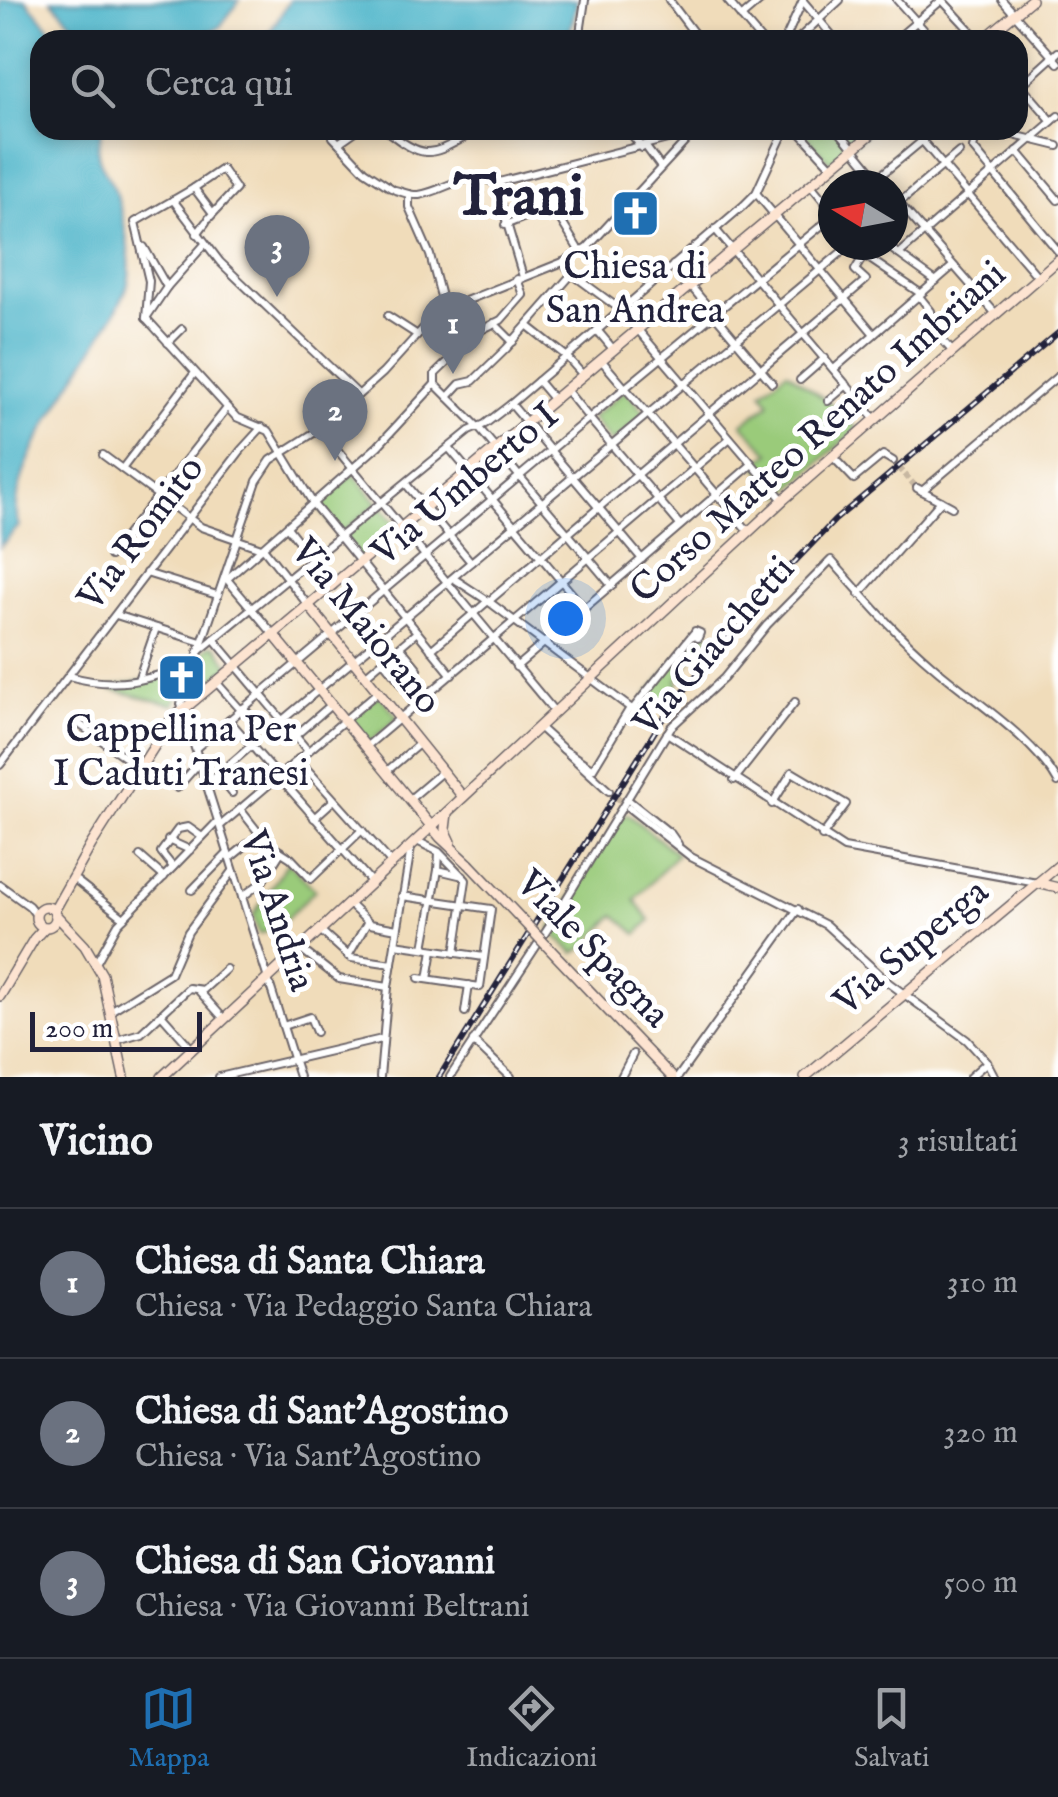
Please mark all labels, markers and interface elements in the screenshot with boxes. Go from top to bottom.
search box [30,30,1028,140]
icon: search [65,58,120,113]
text: Cerca qui [145,61,293,109]
district label: Trani [453,161,584,235]
north arrow [818,170,908,260]
church icon: Chiesa di San Andrea [609,188,661,240]
pin: 3 [244,214,310,297]
place label: Chiesa di San Andrea [546,244,725,336]
street label: Corso Matteo Renato Imbriani [621,251,1017,615]
pin: 1 [420,292,486,374]
pin: 2 [302,378,368,461]
street label: Via Umberto I [362,393,569,578]
street label: Via Romito [68,447,216,622]
street label: Via Maiorano [279,528,451,725]
street label: Via Giacchetti [623,547,806,748]
your location [540,593,591,644]
church icon: Cappellina Per I Caduti Tranesi [155,651,207,703]
place label: Cappellina Per I Caduti Tranesi [53,707,309,799]
street label: Via Andria [227,823,325,998]
street label: Viale Spagna [504,860,680,1039]
street label: Via Superga [824,869,1000,1027]
scale bar [30,1007,202,1052]
text: 200 m [45,1012,113,1047]
text: Vicino [40,1116,153,1169]
text: 3 risultati [898,1122,1018,1163]
text: Chiesa di Santa Chiara [135,1239,485,1287]
text: 1 [67,1263,78,1304]
text: 310 m [947,1263,1018,1304]
text: Chiesa · Via Pedaggio Santa Chiara [135,1287,592,1328]
text: Chiesa di Sant'Agostino [135,1389,509,1437]
text: 2 [65,1413,80,1454]
text: 320 m [944,1413,1018,1454]
text: Chiesa · Via Sant'Agostino [135,1437,481,1478]
text: Chiesa di San Giovanni [135,1539,495,1587]
text: 3 [67,1563,78,1604]
text: 500 m [943,1563,1018,1604]
text: Chiesa · Via Giovanni Beltrani [135,1587,530,1628]
tab: Mappa [128,1681,209,1776]
tab: Indicazioni [466,1681,597,1776]
tab: Salvati [854,1681,930,1776]

